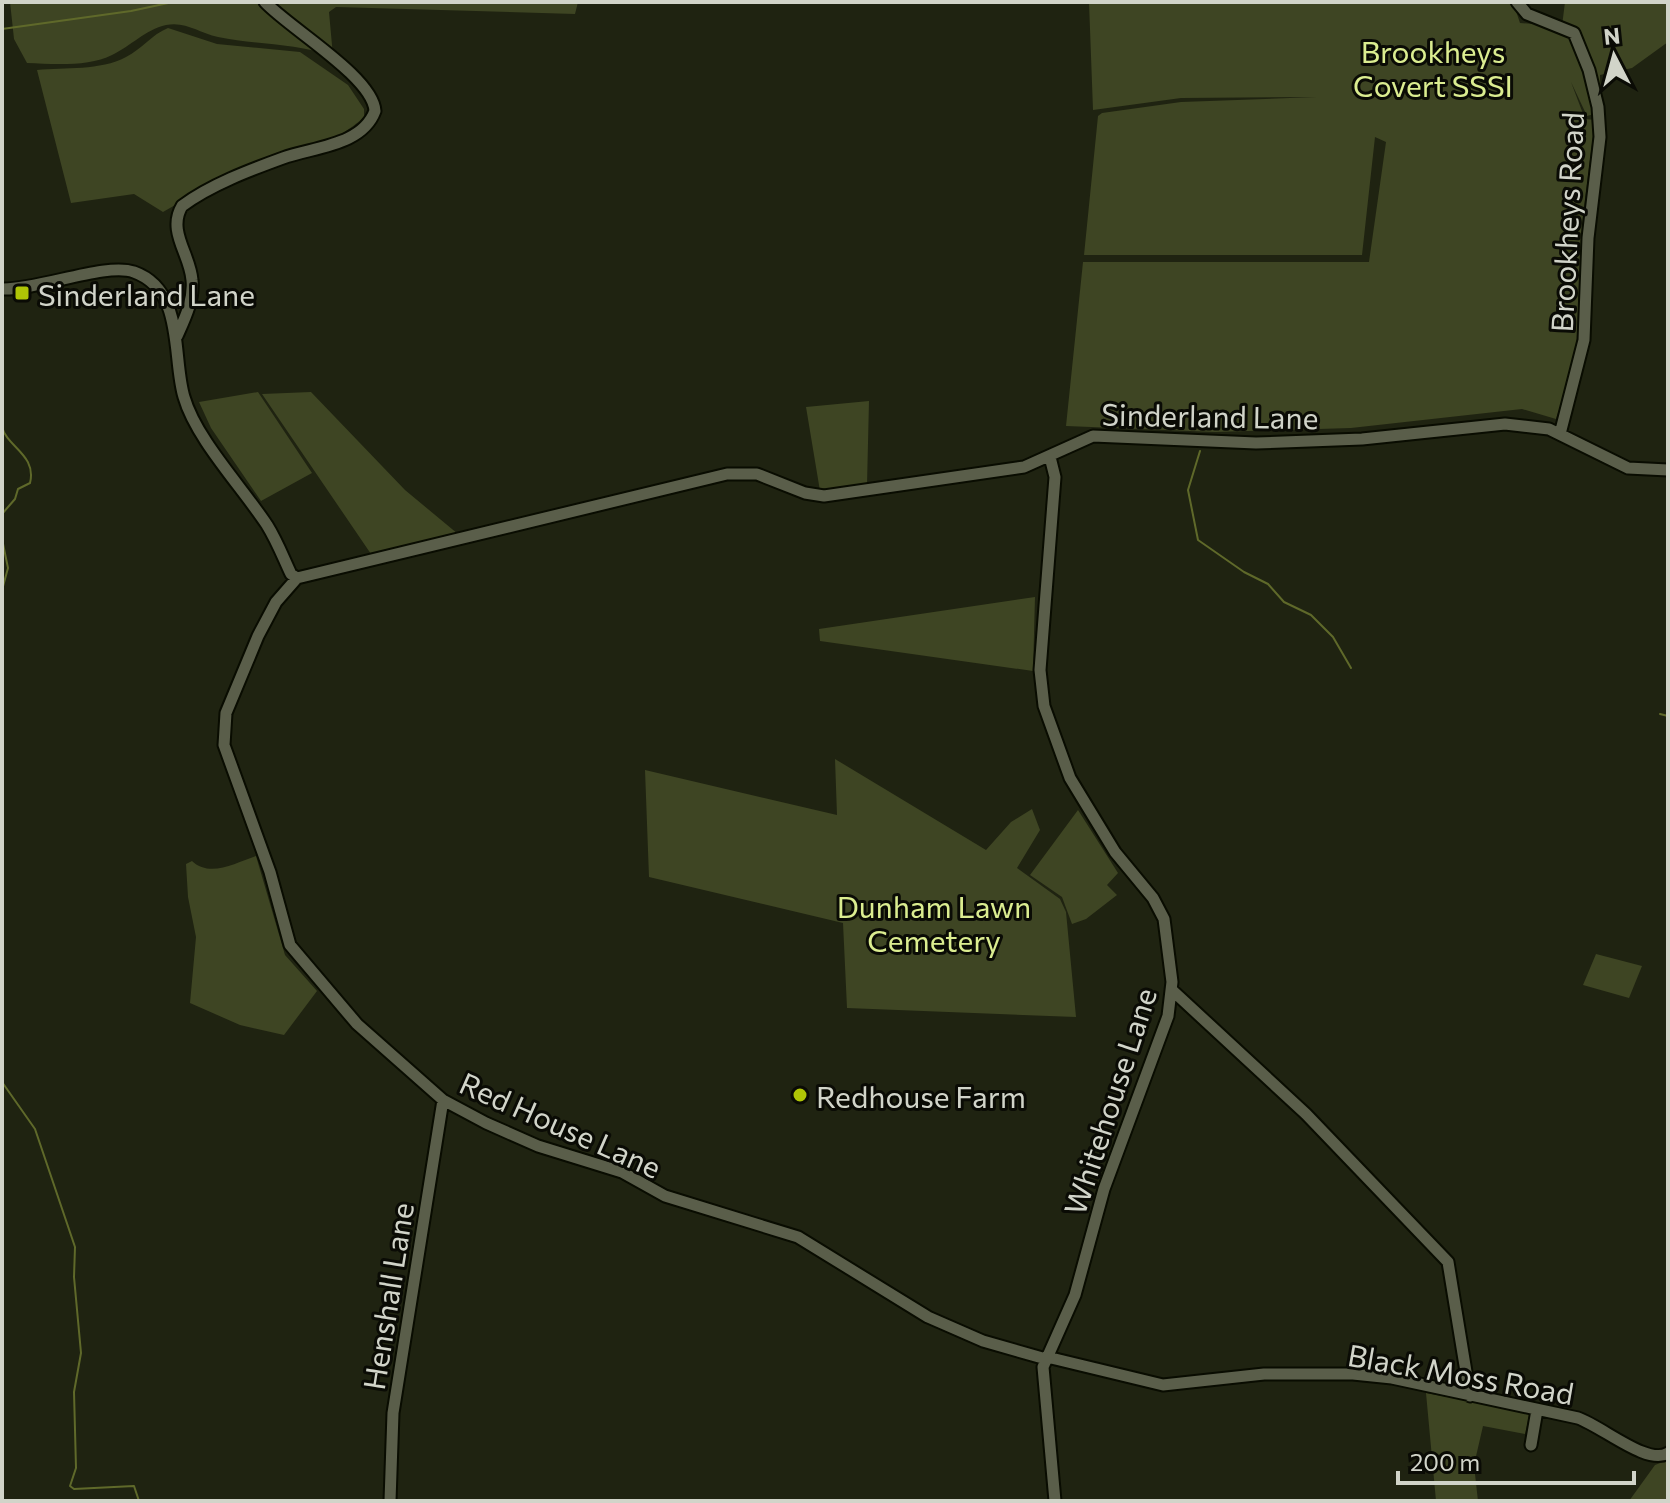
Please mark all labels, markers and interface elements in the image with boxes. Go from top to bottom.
north arrow [1574,16,1654,96]
text: N [1602,21,1621,50]
park label: Brookheys Covert SSSI [1353,32,1513,103]
street label: Brookheys Road [1542,111,1590,333]
place label: Sinderland Lane [38,275,255,312]
marker: Sinderland Lane [13,284,31,302]
street label: Sinderland Lane [1101,395,1319,435]
park label: Dunham Lawn Cemetery [837,887,1031,958]
street label: Whitehouse Lane [1055,983,1163,1219]
street label: Red House Lane [455,1063,667,1185]
place label: Redhouse Farm [816,1077,1026,1114]
marker: Redhouse Farm [791,1086,809,1104]
street label: Henshall Lane [354,1200,420,1392]
street label: Black Moss Road [1345,1335,1577,1411]
scale bar [1398,1435,1634,1485]
text: 200 m [1410,1447,1480,1476]

